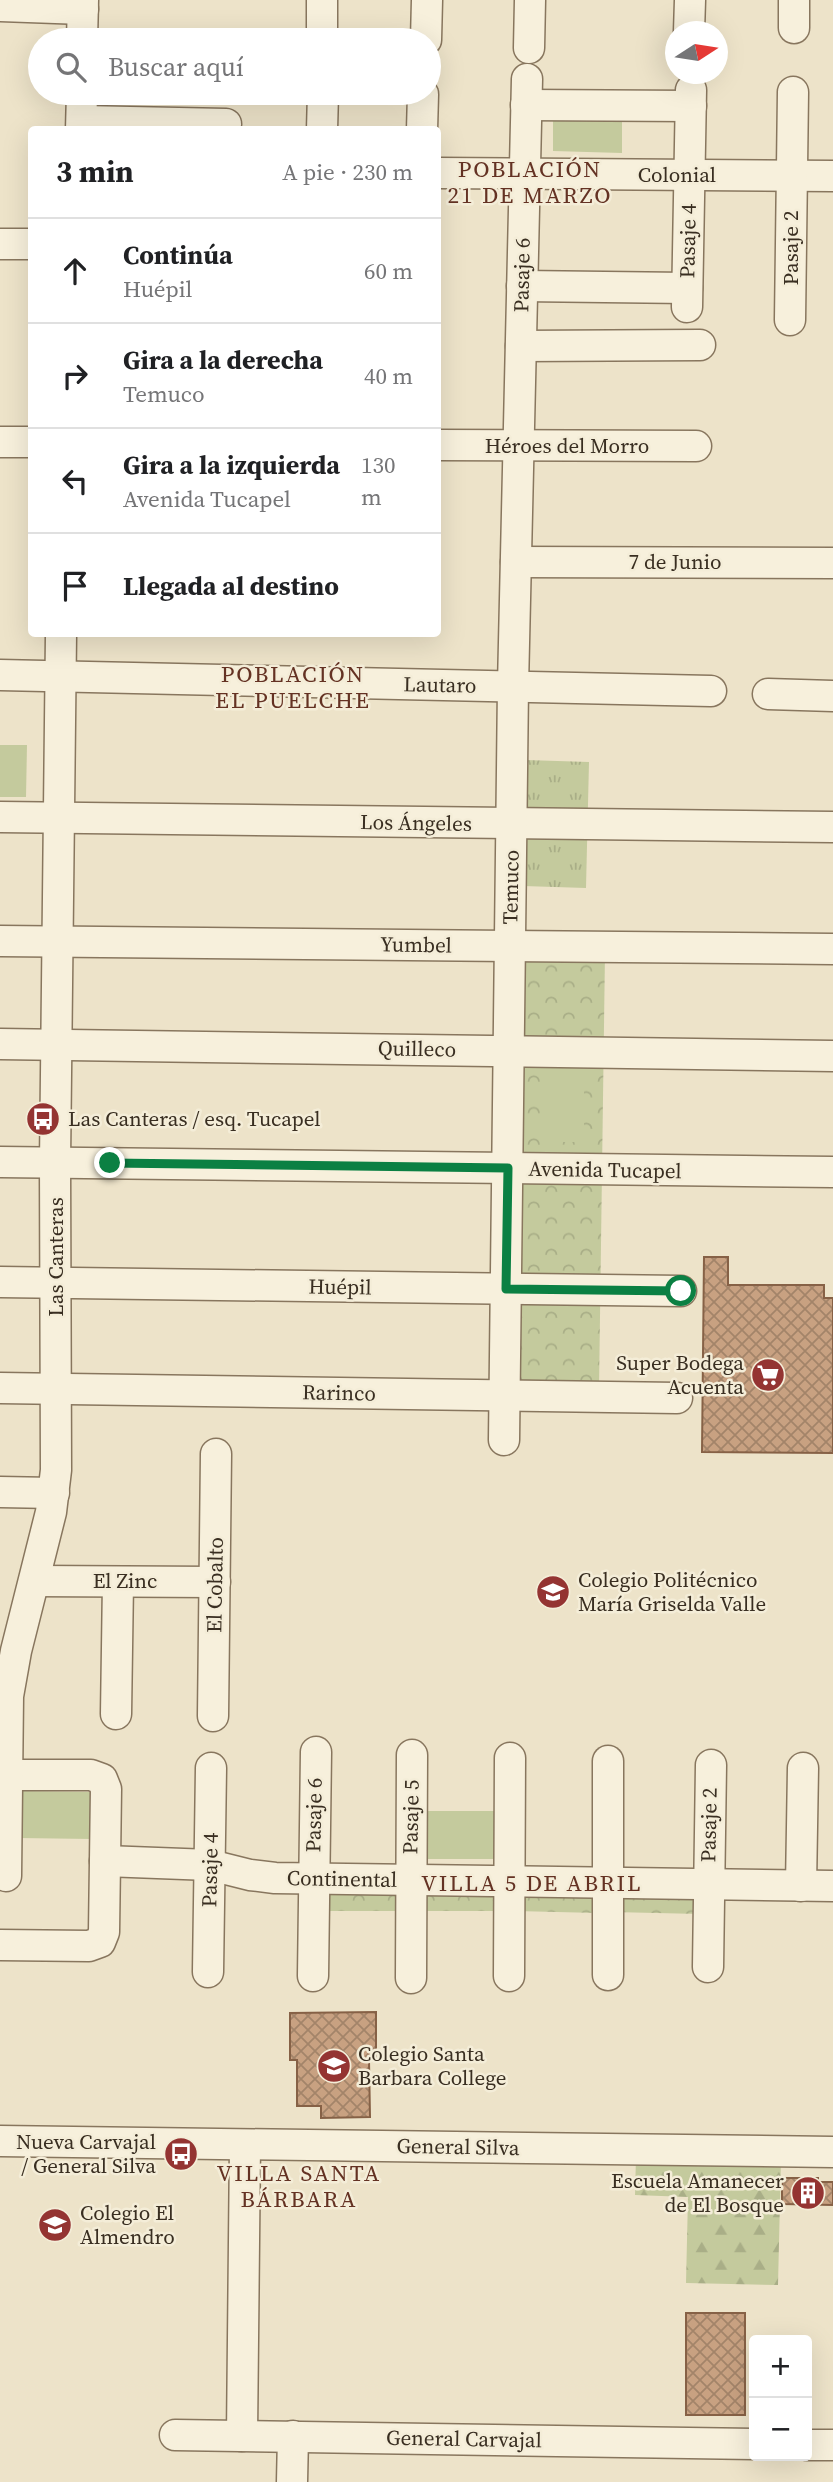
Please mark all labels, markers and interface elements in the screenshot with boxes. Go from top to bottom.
north arrow [665,21,728,84]
search box [28,28,441,105]
icon: search [52,48,90,86]
text: Buscar aquí [108,49,244,85]
text: 3 min [56,151,134,192]
district label: POBLACIÓN 21 DE MARZO [448,153,612,211]
text: A pie · 230 m [282,156,413,188]
street label: Colonial [638,160,716,189]
street label: Pasaje 4 [672,203,703,279]
street label: Pasaje 2 [776,211,805,285]
text: Continúa [123,237,233,273]
street label: Pasaje 6 [506,237,537,313]
icon: ahead [56,252,94,290]
text: 60 m [364,255,413,287]
text: Huépil [123,273,192,305]
text: Gira a la derecha [123,342,323,378]
icon: right [56,357,94,395]
text: 40 m [364,360,413,392]
text: Temuco [123,378,205,410]
street label: Héroes del Morro [485,431,649,460]
text: Gira a la izquierda [123,447,340,483]
text: 130 m [361,449,396,513]
icon: left [56,462,94,500]
text: Avenida Tucapel [123,483,291,515]
street label: 7 de Junio [629,547,721,576]
icon: arrive [56,567,94,605]
text: Llegada al destino [123,568,339,604]
district label: POBLACIÓN EL PUELCHE [215,658,371,716]
street label: Lautaro [403,669,477,700]
street label: Los Ángeles [360,807,472,838]
street label: Temuco [495,849,526,925]
street label: Yumbel [380,929,452,960]
street label: Quilleco [378,1033,456,1064]
bus stop icon: Las Canteras / esq. Tucapel [24,1100,62,1138]
place label: Las Canteras / esq. Tucapel [68,1104,320,1133]
route end [94,1147,125,1178]
street label: Avenida Tucapel [528,1154,682,1185]
street label: Las Canteras [41,1197,70,1317]
street label: Huépil [308,1271,372,1302]
route start [665,1275,696,1306]
place label: Super Bodega Acuenta [616,1348,744,1401]
supermarket icon: Super Bodega Acuenta [749,1356,787,1394]
street label: Rarinco [302,1377,376,1408]
street label: El Cobalto [199,1537,230,1633]
place label: Colegio Politécnico María Griselda Valle [578,1565,766,1618]
street label: El Zinc [93,1566,157,1595]
school or university icon: Colegio Politécnico María Griselda Valle [534,1573,572,1611]
street label: Pasaje 6 [298,1777,329,1853]
street label: Pasaje 5 [395,1779,426,1855]
street label: Pasaje 2 [693,1787,724,1863]
street label: Pasaje 4 [194,1832,225,1908]
street label: Continental [287,1863,397,1894]
district label: VILLA 5 DE ABRIL [421,1867,643,1899]
place label: Colegio Santa Barbara College [358,2039,507,2092]
school or university icon: Colegio Santa Barbara College [315,2047,353,2085]
place label: Nueva Carvajal / General Silva [16,2127,156,2180]
street label: General Silva [396,2131,520,2162]
bus stop icon: Nueva Carvajal / General Silva [162,2135,200,2173]
district label: VILLA SANTA BÁRBARA [217,2157,381,2215]
place label: Escuela Amanecer de El Bosque [611,2166,784,2219]
building icon: Escuela Amanecer de El Bosque [789,2174,827,2212]
place label: Colegio El Almendro [80,2198,175,2251]
school or university icon: Colegio El Almendro [36,2206,74,2244]
map controls [749,2335,812,2461]
button: + [749,2335,812,2398]
button: − [749,2398,812,2461]
street label: General Carvajal [386,2423,542,2454]

